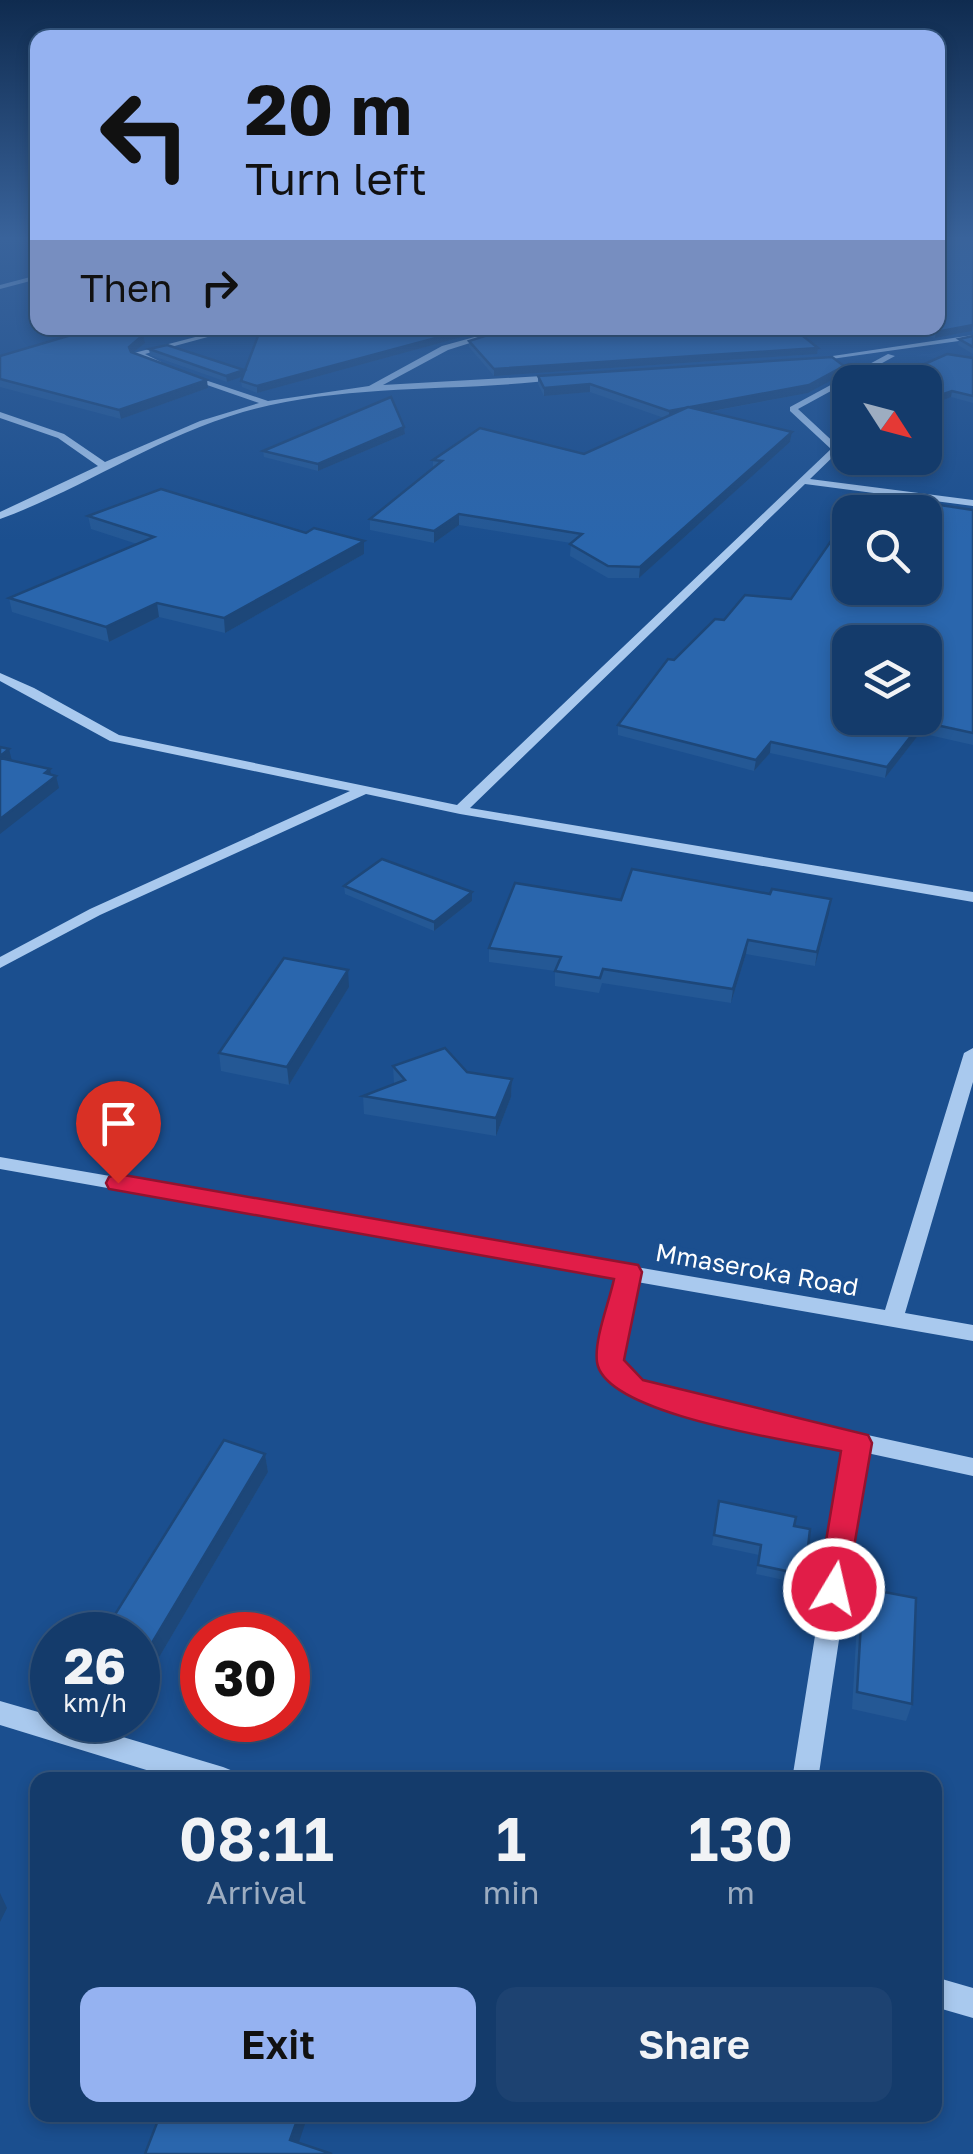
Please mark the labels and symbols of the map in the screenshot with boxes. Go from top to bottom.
north arrow [832,365,942,475]
pin [76,1081,161,1184]
street label: Mmaseroka Road [653,1236,861,1302]
position arrow [782,1537,886,1641]
speed limit sign: 30 [180,1612,310,1742]

